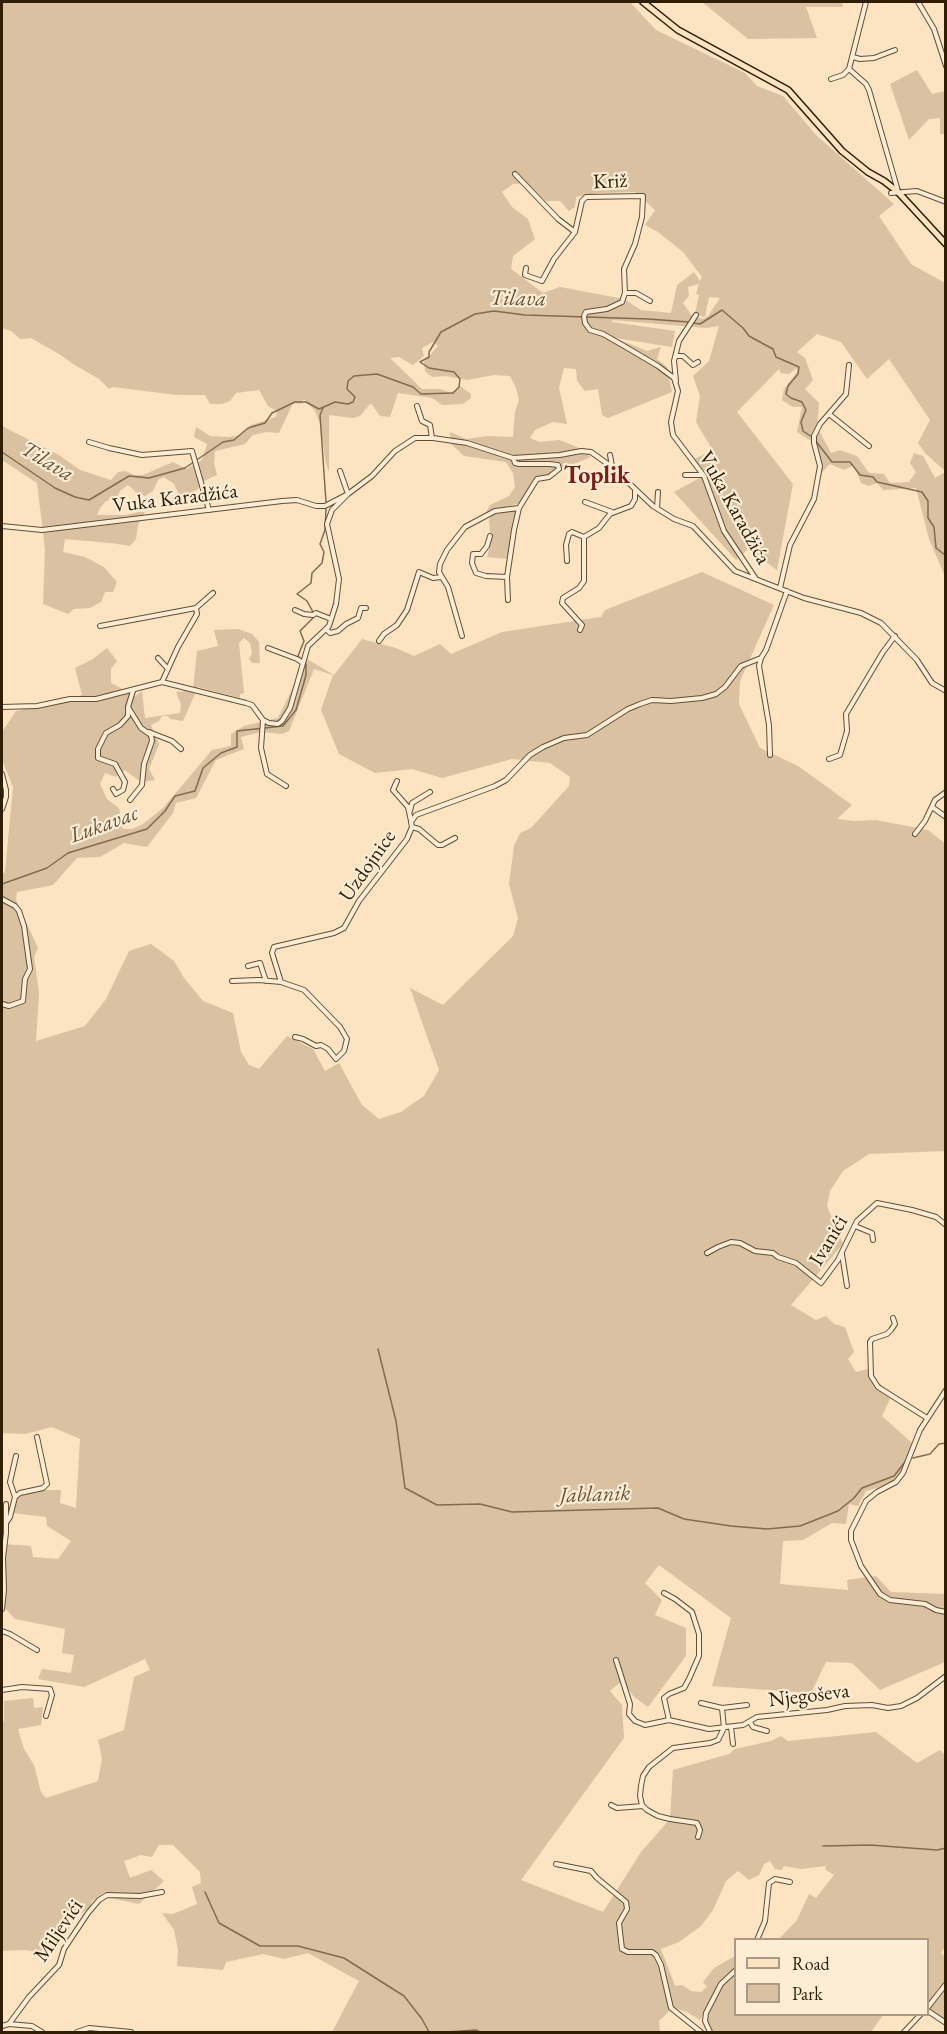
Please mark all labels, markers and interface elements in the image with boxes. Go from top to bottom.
street label: Križ [592,169,628,195]
water label: Tilava [490,285,546,313]
water label: Tilava [16,436,78,488]
street label: Vuka Karadžića [692,447,776,569]
district label: Toplik [564,462,630,490]
street label: Vuka Karadžića [111,479,239,519]
water label: Lukavac [66,800,142,850]
street label: Uzdojnice [334,825,402,907]
street label: Ivanići [804,1211,854,1271]
water label: Jablanik [559,1481,631,1509]
street label: Njegoševa [767,1679,851,1713]
street label: Miljevići [29,1895,89,1967]
legend [734,1938,929,2016]
text: Road [792,1952,830,1975]
text: Park [792,1982,823,2005]

